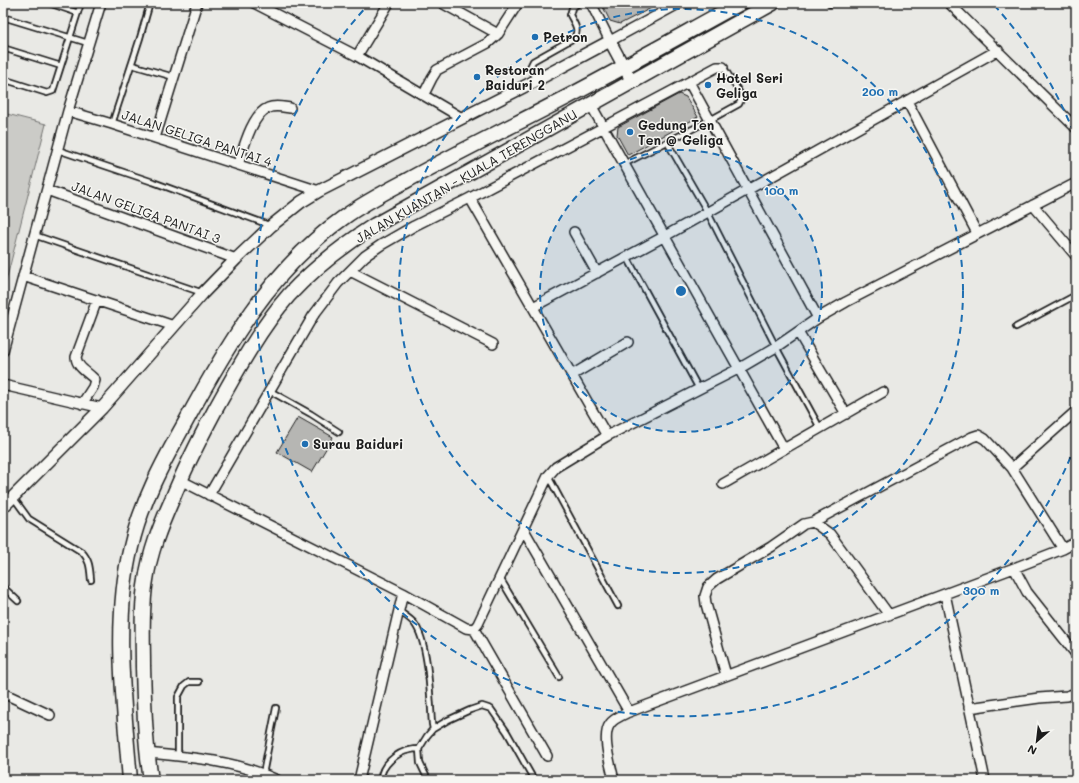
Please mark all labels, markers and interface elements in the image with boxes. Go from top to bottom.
place label: Petron [543,28,588,45]
marker: Petron [530,32,540,42]
place label: Restoran Baiduri 2 [485,61,545,93]
place label: Hotel Seri Geliga [716,69,783,101]
marker: Restoran Baiduri 2 [472,72,482,82]
marker: Hotel Seri Geliga [703,80,713,90]
text: 200 m [862,83,898,99]
street label: JALAN GELIGA PANTAI 4 [120,105,275,170]
street label: JALAN KUANTAN - KUALA TERENGGANU [352,105,579,246]
place label: Gedung Ten Ten @ Geliga [638,116,723,148]
marker: Gedung Ten Ten @ Geliga [625,127,635,137]
street label: JALAN GELIGA PANTAI 3 [69,177,223,247]
text: 100 m [764,182,798,198]
centre of rings [674,284,688,298]
place label: Surau Baiduri [313,435,403,452]
marker: Surau Baiduri [300,439,310,449]
text: 300 m [963,582,999,598]
north arrow [1017,721,1057,761]
text: N [1025,742,1039,759]

